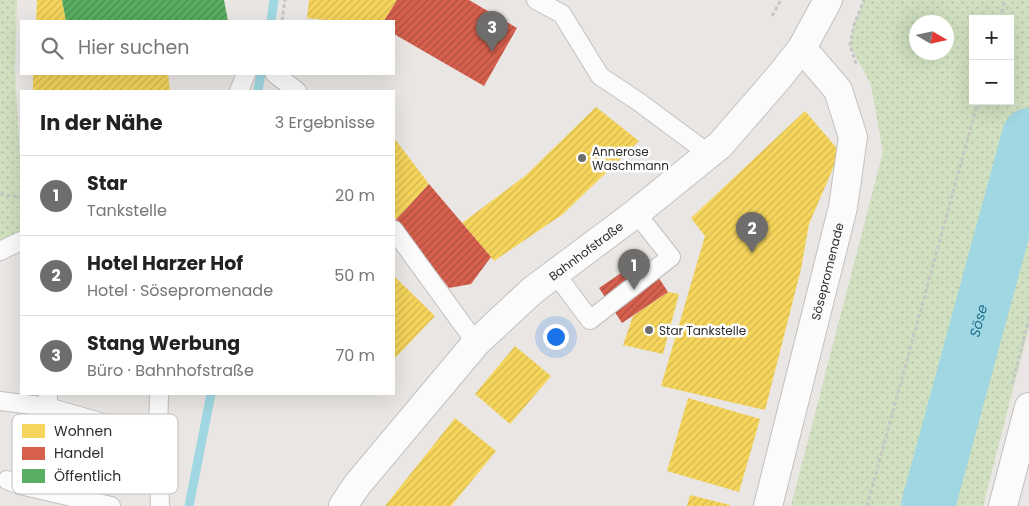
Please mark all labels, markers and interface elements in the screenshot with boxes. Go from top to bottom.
pin: 3 [476,11,508,52]
north arrow [909,15,954,60]
map controls [969,15,1014,105]
button: + [969,15,1014,60]
search box [20,20,395,75]
icon: search [38,34,66,62]
text: Hier suchen [78,34,189,61]
button: − [969,60,1014,105]
text: In der Nähe [40,108,163,137]
text: 3 Ergebnisse [275,111,375,134]
place label: Annerose Waschmann [592,143,669,174]
marker: Annerose Waschmann [576,152,588,164]
text: Star [87,170,127,197]
text: 1 [53,184,59,207]
text: 20 m [335,184,375,207]
text: Tankstelle [87,199,167,222]
pin: 2 [736,212,768,253]
street label: Bahnhofstraße [545,217,626,284]
street label: Sösepromenade [806,221,847,322]
pin: 1 [618,249,650,290]
text: Hotel Harzer Hof [87,250,243,277]
text: 2 [51,264,61,287]
text: 50 m [334,264,375,287]
text: Hotel · Sösepromenade [87,279,273,302]
water label: Söse [964,302,993,339]
place label: Star Tankstelle [659,322,746,339]
your location [543,324,569,350]
marker: Star Tankstelle [643,324,655,336]
text: Stang Werbung [87,330,240,357]
text: 3 [51,344,61,367]
text: 70 m [335,344,375,367]
text: Büro · Bahnhofstraße [87,359,254,382]
legend [12,414,178,494]
text: Wohnen [54,421,112,441]
text: Handel [54,443,104,463]
text: Öffentlich [54,466,121,486]

